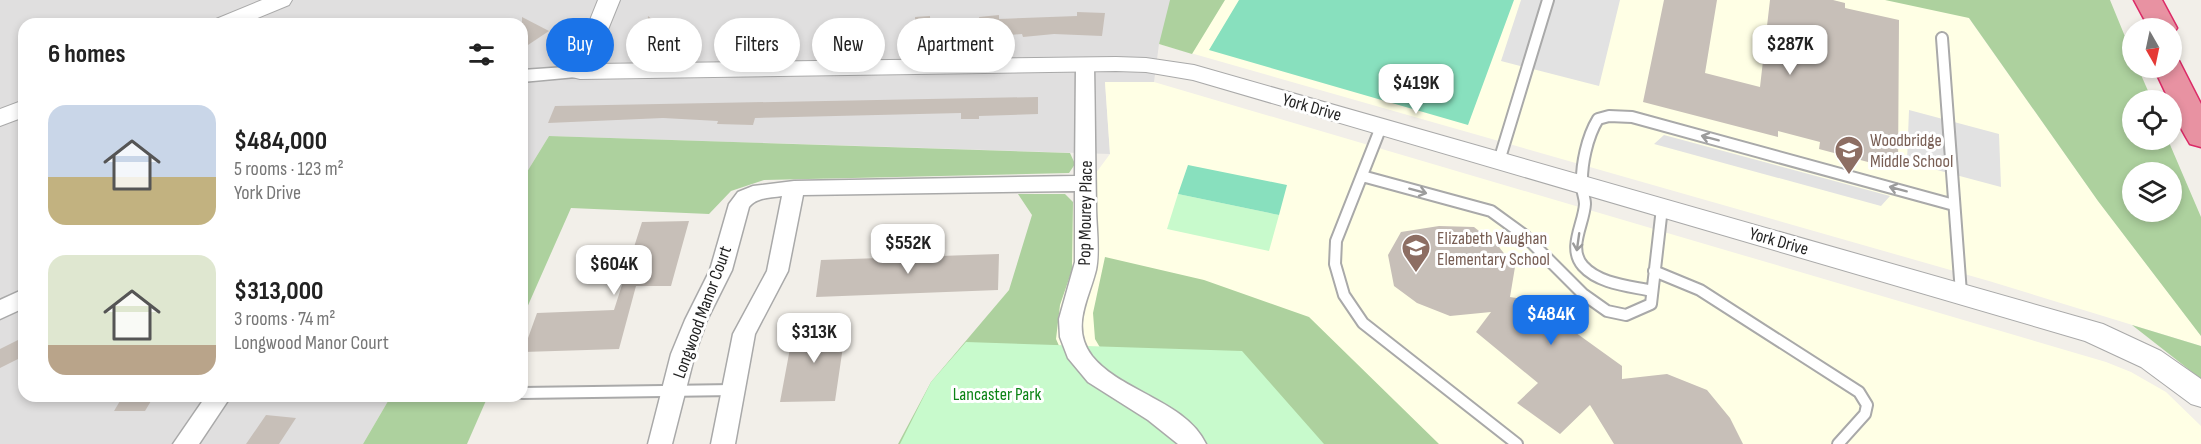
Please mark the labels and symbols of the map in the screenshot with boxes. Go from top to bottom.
north arrow [2122,18,2182,78]
pin: $287K [1748,25,1832,76]
pin: $419K [1374,64,1458,115]
street label: York Drive [1280,89,1344,126]
place label: Woodbridge Middle School [1870,130,1953,172]
one-way arrow [1701,132,1720,143]
school or university icon: Woodbridge Middle School [1833,134,1865,176]
street label: Pop Mourey Place [1074,160,1097,266]
one-way arrow [1889,183,1908,194]
one-way arrow [1408,186,1427,197]
street label: York Drive [1747,223,1811,260]
pin: $552K [866,224,950,275]
place label: Elizabeth Vaughan Elementary School [1437,228,1550,270]
school or university icon: Elizabeth Vaughan Elementary School [1400,232,1432,274]
one-way arrow [1572,232,1583,252]
street label: Longwood Manor Court [669,243,736,381]
pin: $604K [572,245,656,296]
pin: $484K [1509,295,1593,346]
pin: $313K [772,313,856,364]
park label: Lancaster Park [953,384,1041,405]

